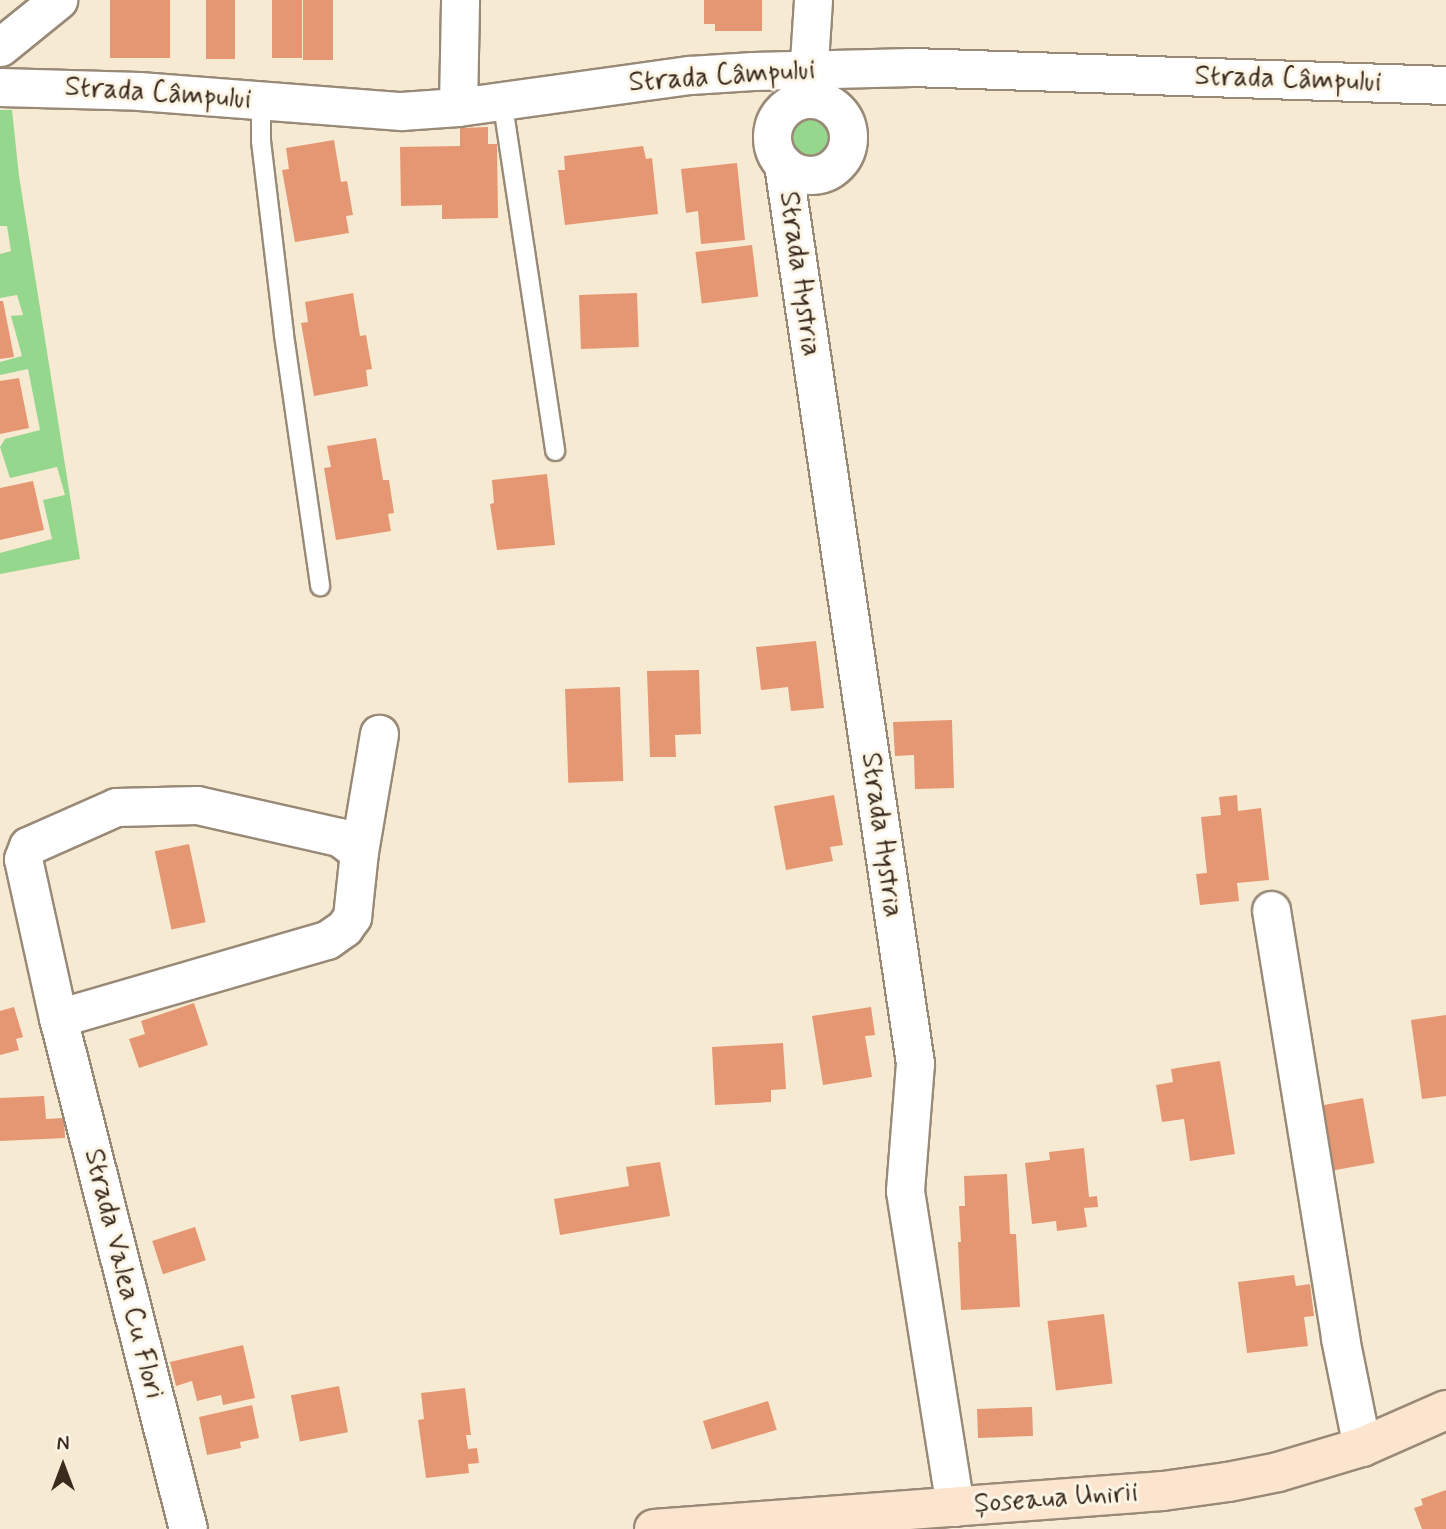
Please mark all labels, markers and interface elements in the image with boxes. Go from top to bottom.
street label: Strada Câmpului [626,54,818,100]
street label: Strada Câmpului [1192,60,1384,100]
street label: Strada Câmpului [62,71,254,117]
street label: Strada Hystria [771,187,827,361]
street label: Strada Hystria [853,748,909,922]
street label: Strada Valea Cu Flori [76,1145,170,1403]
north arrow [28,1431,98,1501]
text: N [57,1432,69,1457]
street label: Șoseaua Unirii [972,1476,1140,1522]

